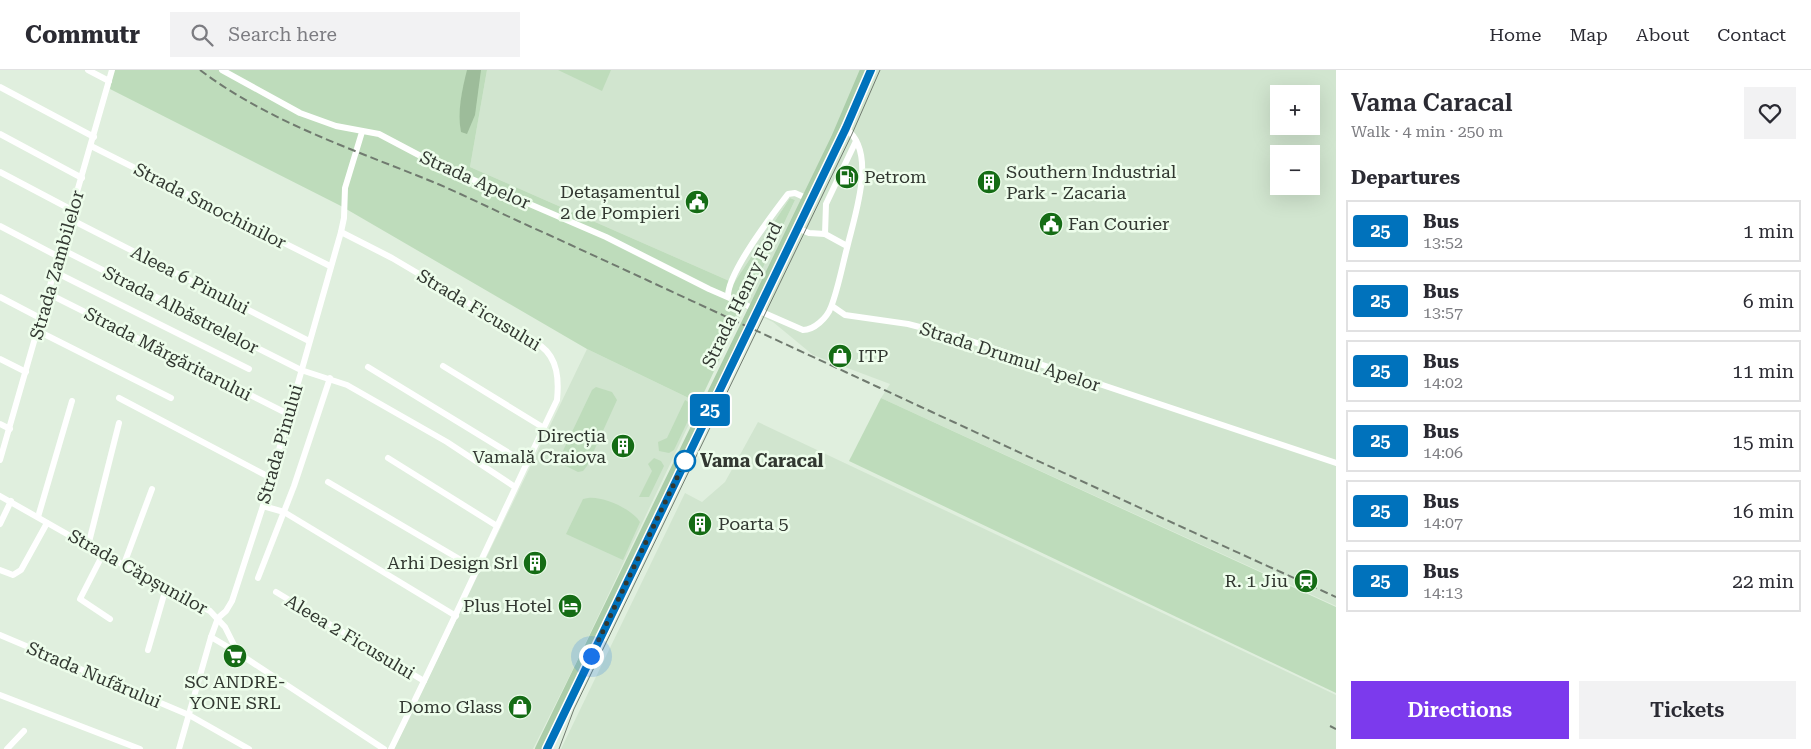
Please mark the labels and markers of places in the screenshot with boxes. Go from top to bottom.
place label: Southern Industrial Park - Zacaria [1006,161,1177,203]
fuel station icon: Petrom [834,164,860,190]
place label: Petrom [864,166,926,187]
building icon: Southern Industrial Park - Zacaria [976,169,1002,195]
place label: Detașamentul 2 de Pompieri [560,181,680,223]
public building icon: Detașamentul 2 de Pompieri [684,189,710,215]
public building icon: Fan Courier [1038,211,1064,237]
place label: Fan Courier [1068,213,1170,234]
shop icon: ITP [827,343,853,369]
place label: ITP [858,345,888,366]
place label: Direcția Vamală Craiova [473,425,606,467]
building icon: Direcția Vamală Craiova [610,433,636,459]
marker: Vama Caracal [674,450,696,472]
place label: Vama Caracal [700,450,824,471]
building icon: Poarta 5 [687,511,713,537]
place label: Poarta 5 [718,513,789,534]
building icon: Arhi Design Srl [522,550,548,576]
place label: Arhi Design Srl [387,552,518,573]
station icon: R. 1 Jiu [1293,568,1319,594]
place label: R. 1 Jiu [1225,570,1288,591]
hotel icon: Plus Hotel [557,593,583,619]
place label: Plus Hotel [463,595,552,616]
supermarket icon: SC ANDRE- YONE SRL [222,643,248,669]
place label: SC ANDRE- YONE SRL [184,671,286,713]
shop icon: Domo Glass [507,694,533,720]
place label: Domo Glass [399,696,502,717]

